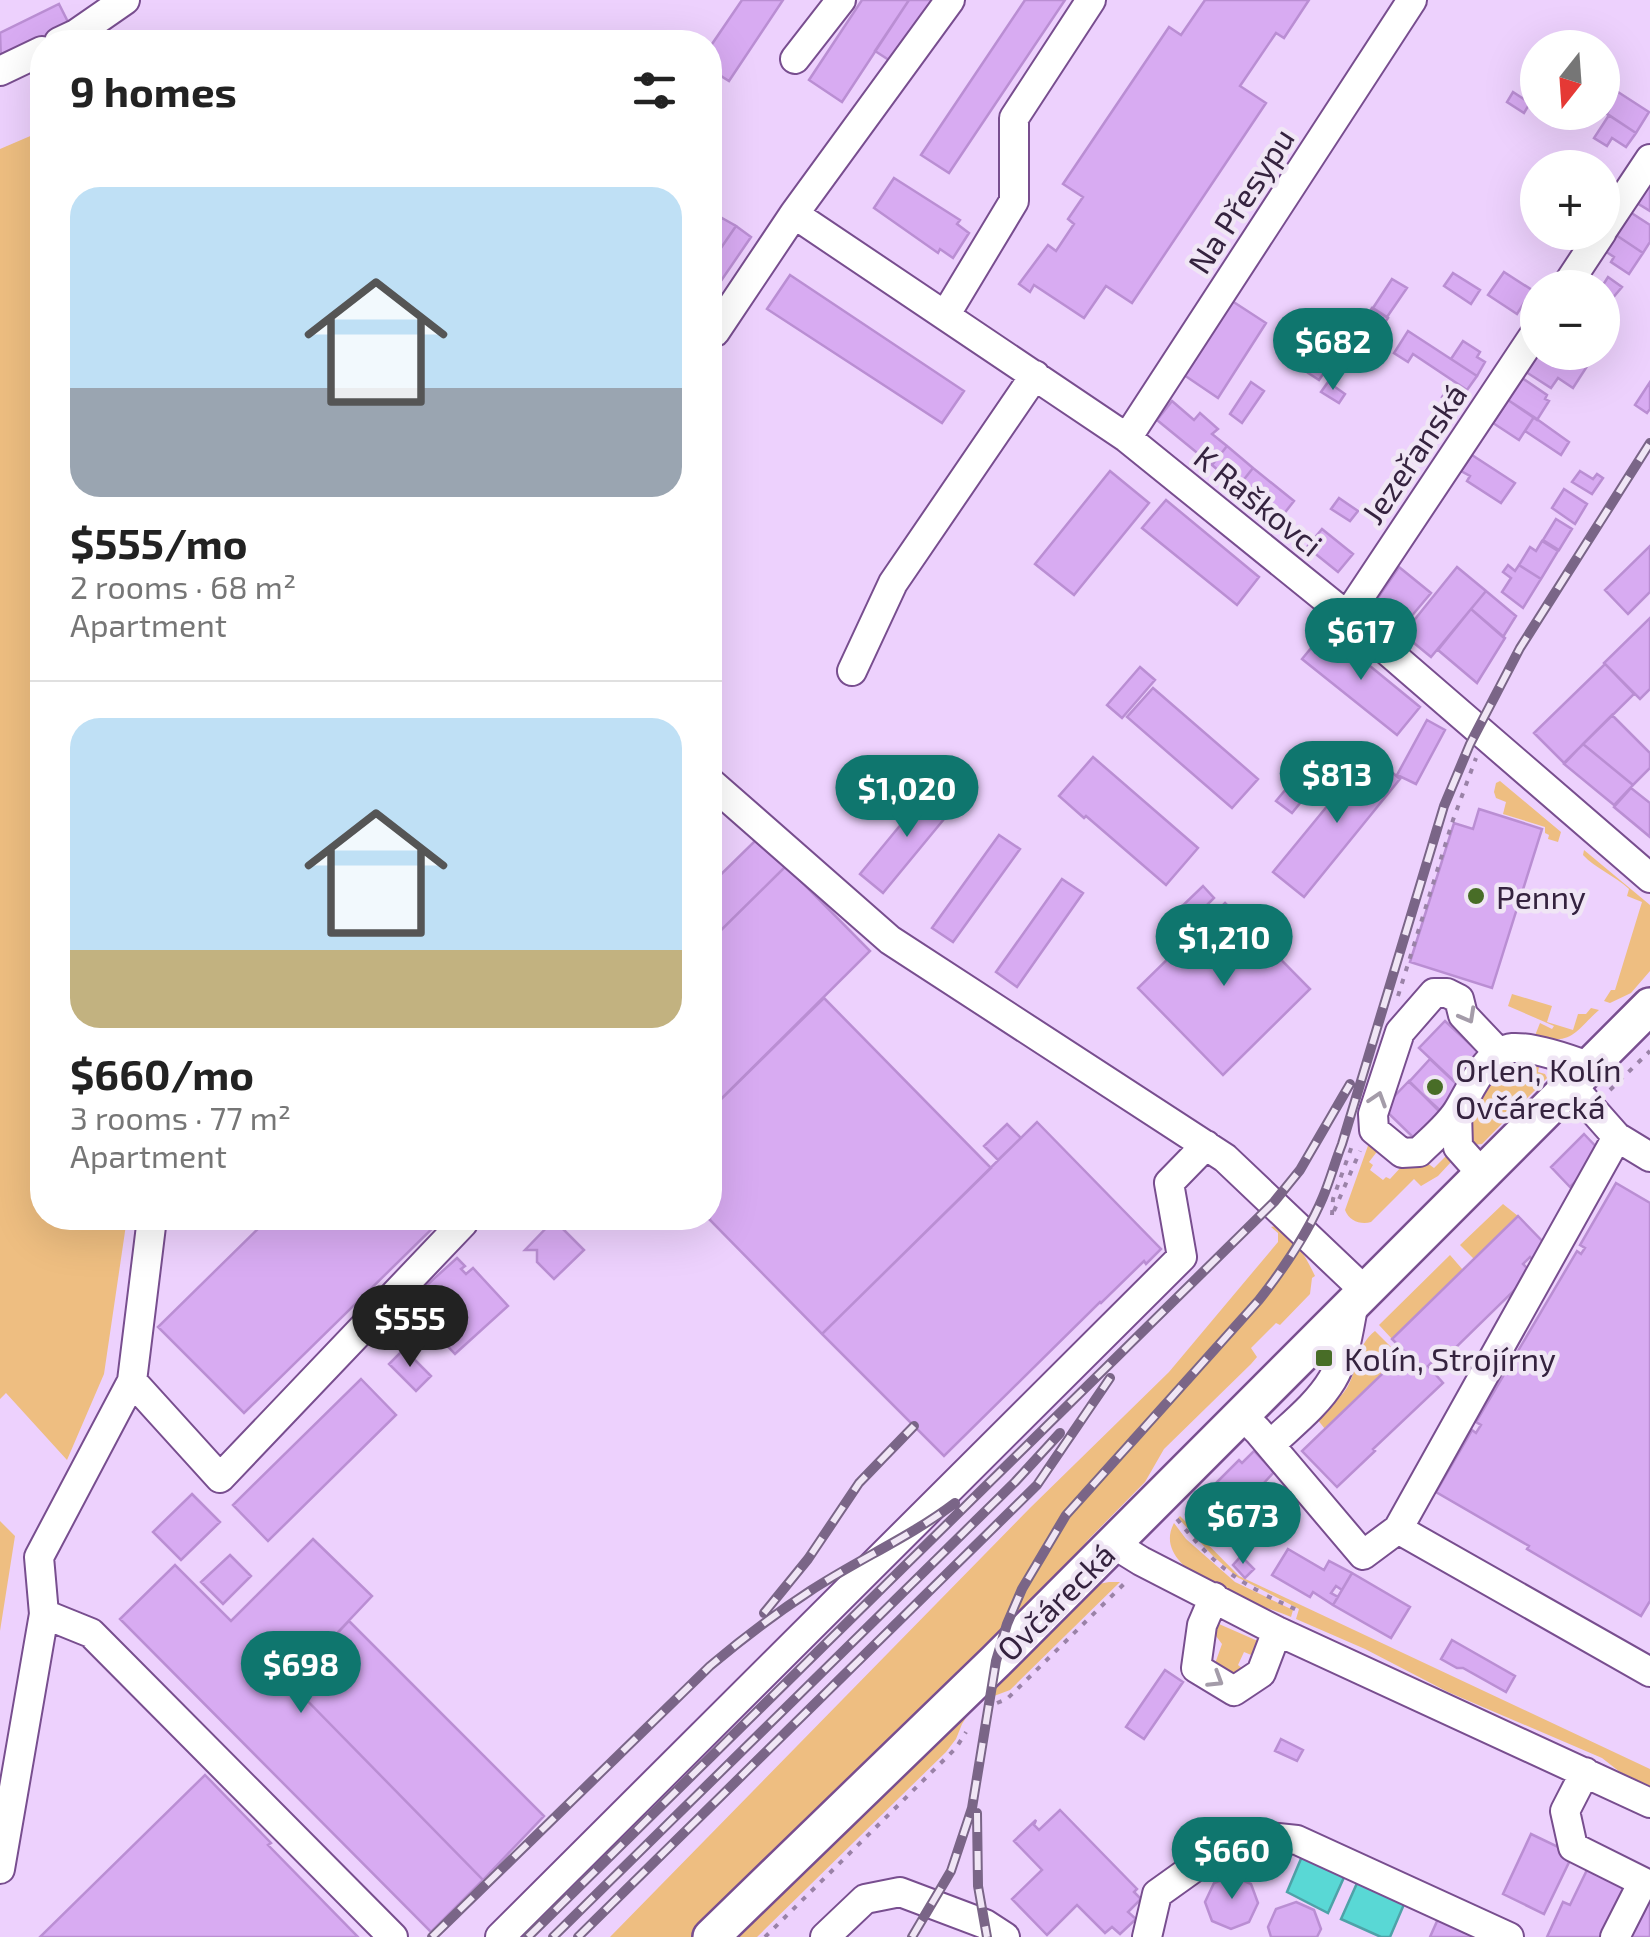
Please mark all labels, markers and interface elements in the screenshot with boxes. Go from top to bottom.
north arrow [1520,30,1620,130]
map controls [1520,30,1620,370]
icon: filters [627,63,682,118]
text: 9 homes [70,65,237,115]
street label: Na Přesypu [1179,120,1301,280]
button: + [1520,150,1620,250]
icon: home [286,252,466,432]
button: − [1520,270,1620,370]
pin: $682 [1274,308,1392,393]
text: $682 [1295,321,1371,359]
street label: Jezeřanská [1352,376,1474,530]
street label: K Raškovci [1187,437,1331,563]
text: $555/mo [70,517,248,567]
text: 2 rooms · 68 m² [70,567,296,605]
pin: $617 [1302,598,1420,683]
text: Apartment [70,605,227,643]
text: $617 [1327,611,1395,649]
pin: $813 [1278,741,1396,826]
text: $813 [1302,754,1372,792]
pin: $1,020 [826,755,988,840]
text: $1,020 [857,768,957,806]
icon: home [286,783,466,963]
place label: Penny [1496,877,1586,915]
marker: Penny [1465,885,1487,907]
pin: $1,210 [1143,904,1305,989]
text: $1,210 [1178,917,1270,955]
one-way arrow [1455,1005,1475,1023]
text: $660/mo [70,1048,254,1098]
place label: Orlen, Kolín Ovčárecká [1455,1050,1622,1125]
marker: Orlen, Kolín Ovčárecká [1424,1076,1446,1098]
one-way arrow [1366,1091,1387,1108]
text: 3 rooms · 77 m² [70,1098,291,1136]
text: Apartment [70,1136,227,1174]
pin: $555 [351,1285,469,1370]
text: $555 [374,1298,446,1336]
place label: Kolín, Strojírny [1344,1339,1556,1378]
marker: Kolín, Strojírny [1313,1347,1335,1369]
pin: $673 [1184,1482,1302,1567]
text: $673 [1207,1495,1279,1533]
street label: Ovčárecká [988,1534,1122,1668]
pin: $698 [242,1631,360,1716]
text: $698 [263,1644,339,1682]
one-way arrow [1205,1668,1223,1687]
pin: $660 [1173,1817,1291,1902]
text: $660 [1194,1830,1270,1868]

